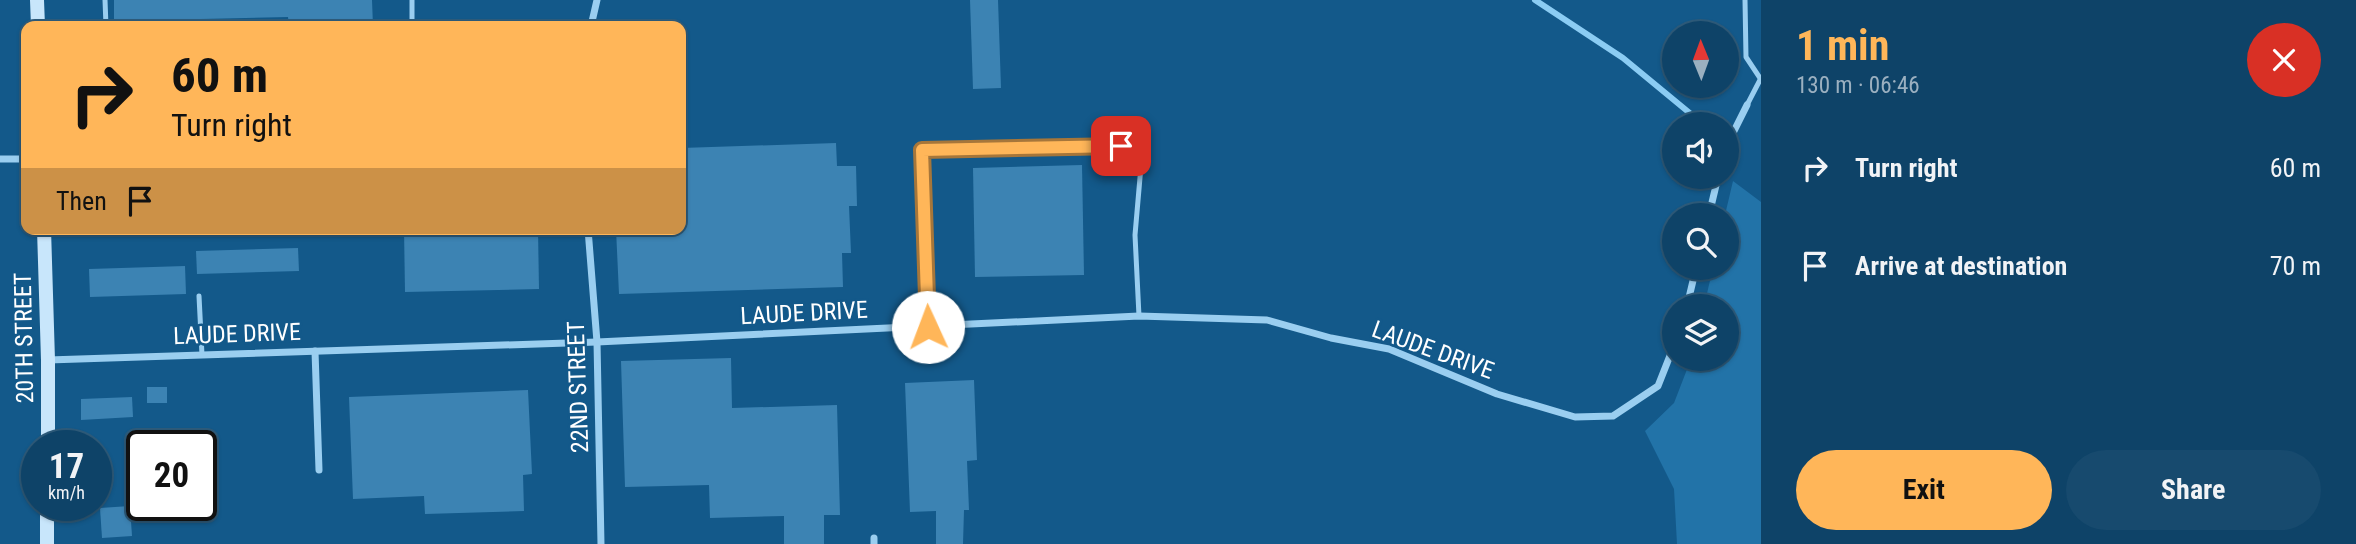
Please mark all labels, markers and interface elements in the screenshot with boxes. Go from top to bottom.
north arrow [1662,21,1740,98]
map controls [1662,21,1739,371]
text: 1 min [1796,21,1889,70]
button: close [2247,23,2321,97]
text: 60 m [171,47,268,104]
icon: right [56,49,147,140]
text: 130 m · 06:46 [1796,72,1920,99]
text: Turn right [171,106,292,144]
button: sound [1662,112,1739,189]
pin [1091,116,1151,176]
icon: arrive [1102,127,1140,165]
icon: right [1796,149,1834,187]
text: Turn right [1855,153,1957,183]
text: 60 m [2270,153,2321,183]
icon: arrive [121,182,159,220]
text: Then [56,186,107,216]
button: search [1662,203,1739,280]
icon: arrive [1796,247,1834,285]
text: Arrive at destination [1855,251,2067,281]
text: 70 m [2270,251,2321,281]
street label: 20TH STREET [9,272,39,404]
position arrow [891,290,965,364]
button: layers [1662,294,1739,371]
street label: LAUDE DRIVE [739,296,869,330]
street label: LAUDE DRIVE [1368,315,1498,385]
street label: LAUDE DRIVE [173,318,301,350]
street label: 22ND STREET [562,321,594,453]
speed limit sign: 20 [126,430,217,521]
text: 17 [49,446,84,487]
button: Exit [1796,450,2052,530]
button: Share [2066,450,2321,530]
text: km/h [48,482,85,503]

